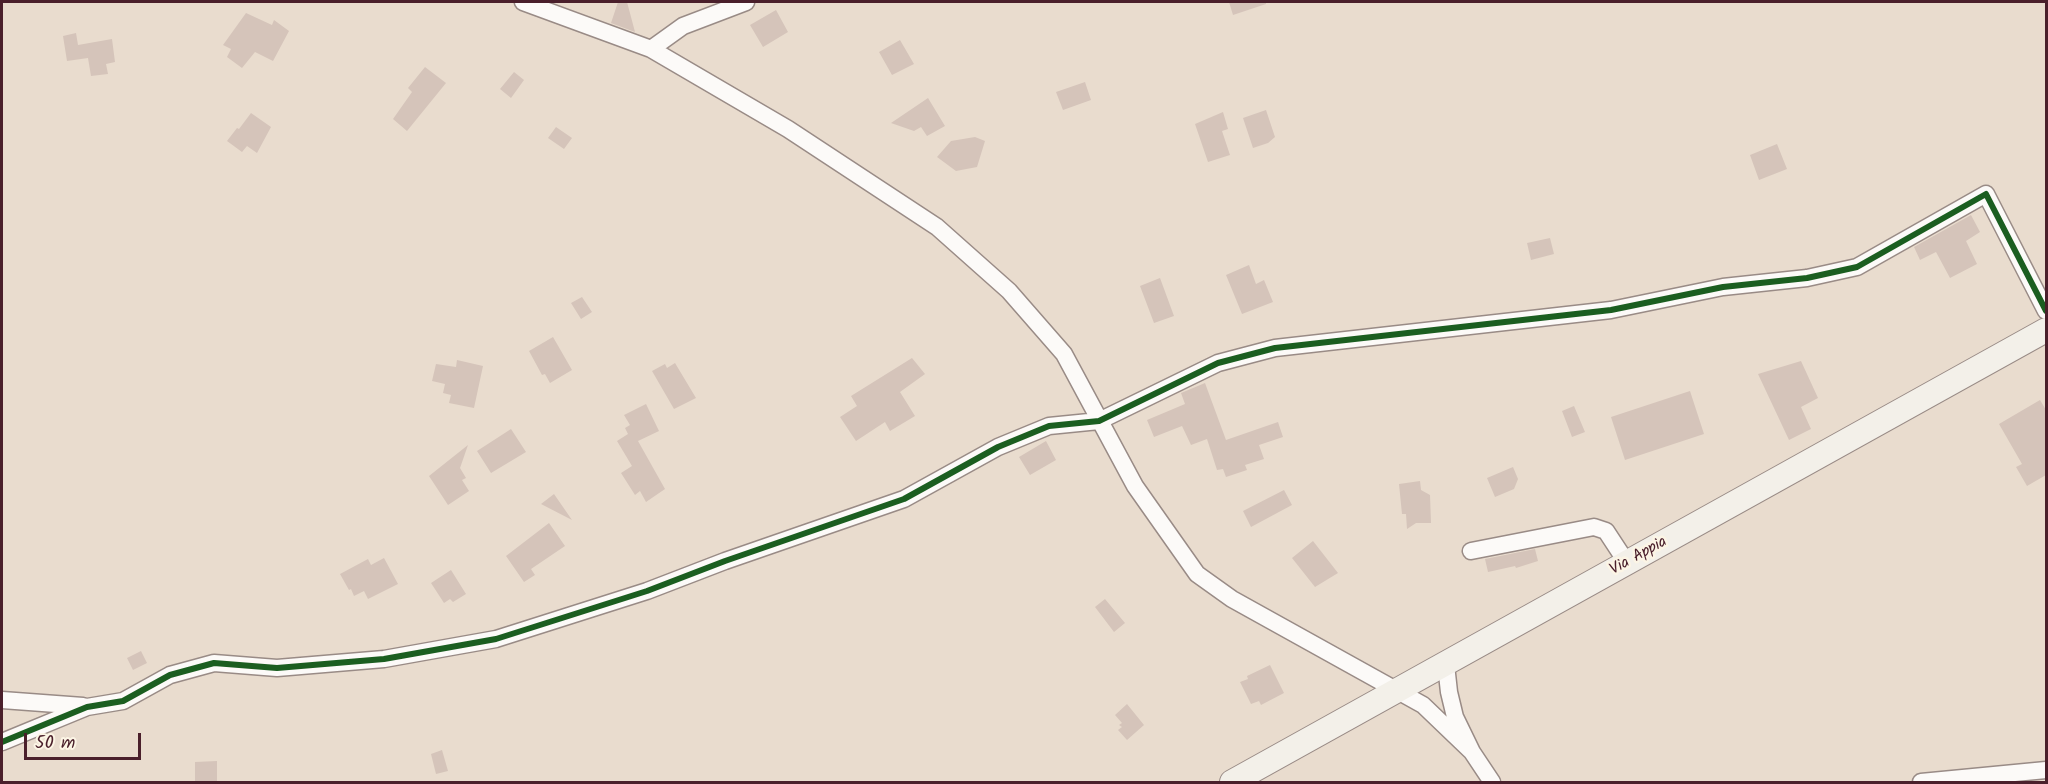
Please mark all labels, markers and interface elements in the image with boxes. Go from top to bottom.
street label: Via Appia [1607,533,1671,581]
scale bar [27,721,144,759]
text: 50 m [35,729,75,758]

